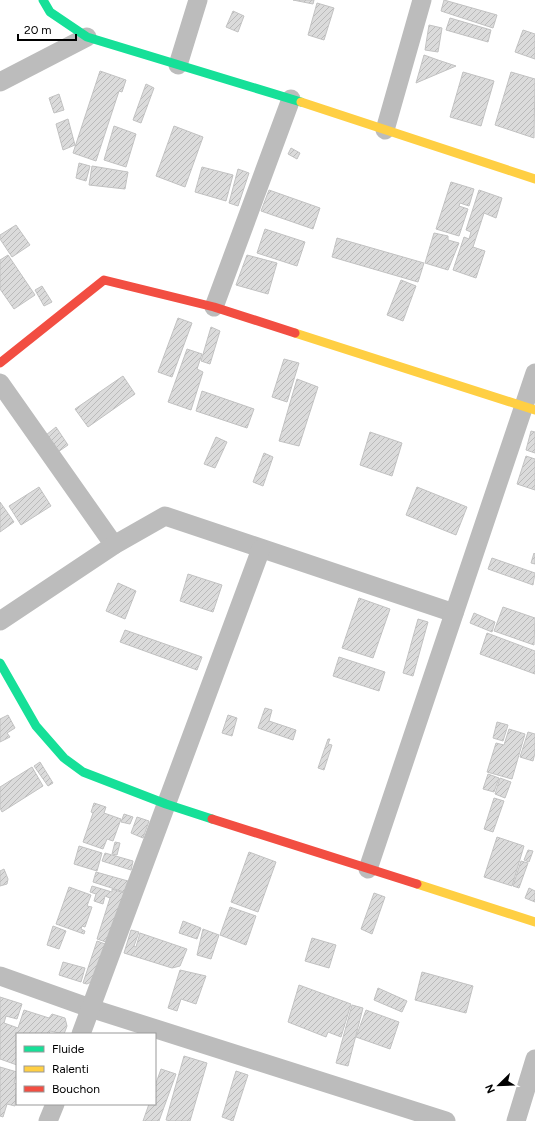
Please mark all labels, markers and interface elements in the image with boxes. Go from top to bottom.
scale bar [18,16,76,42]
text: 20 m [24,23,52,37]
legend [16,1033,156,1105]
text: Fluide [52,1042,85,1056]
text: Ralenti [52,1062,89,1076]
north arrow [479,1065,519,1105]
text: Bouchon [52,1082,100,1096]
text: N [483,1082,498,1095]

